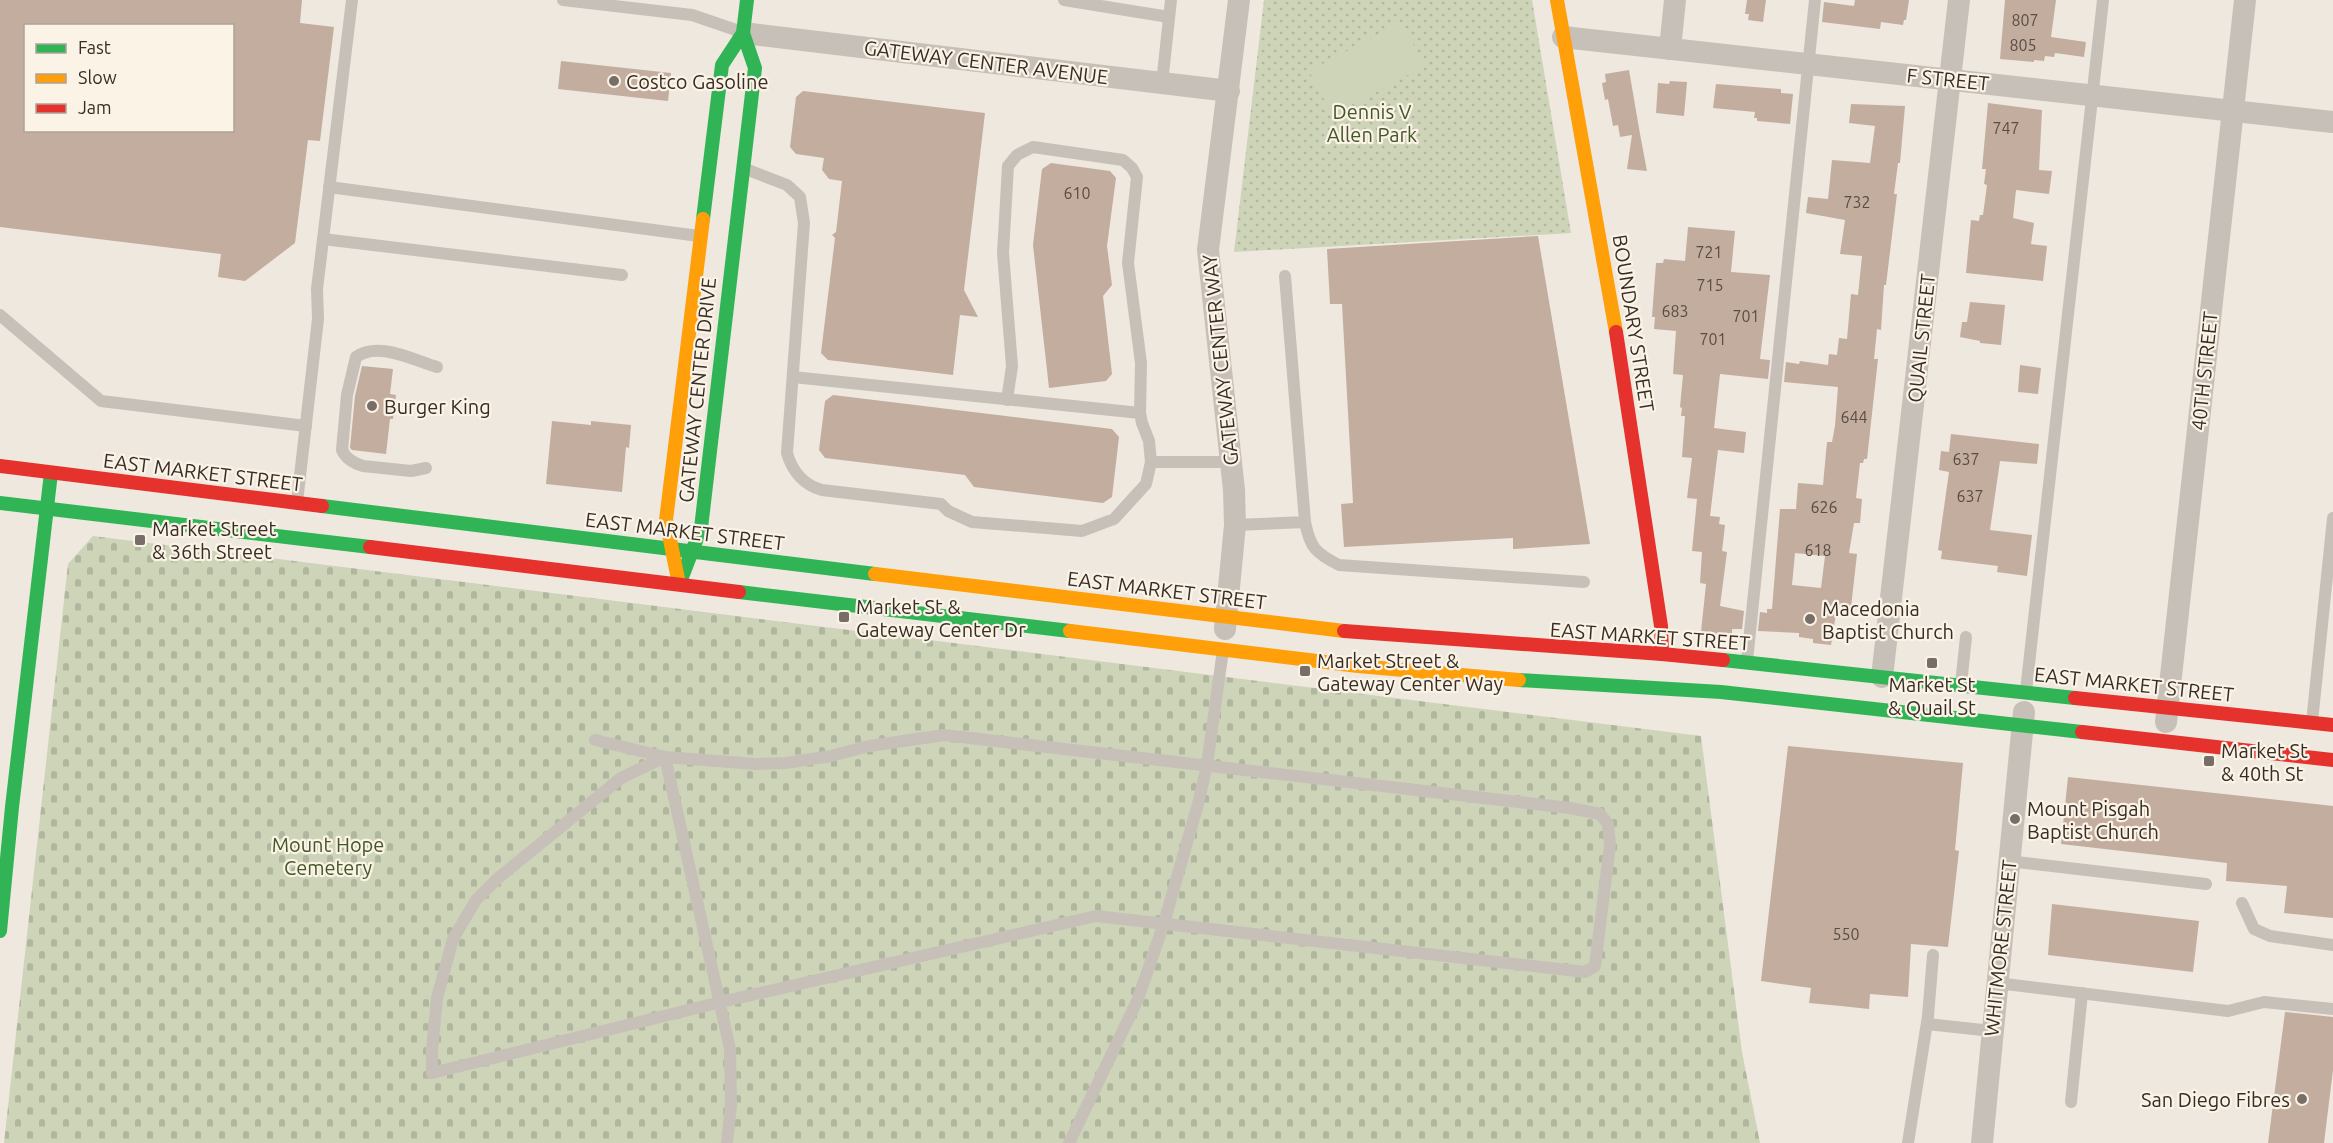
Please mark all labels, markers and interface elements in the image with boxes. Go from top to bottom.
house number: 807 [2011,11,2039,29]
legend [24,24,234,132]
street label: GATEWAY CENTER AVENUE [863,36,1109,88]
house number: 805 [2009,36,2037,54]
text: Fast [78,37,111,57]
street label: F STREET [1906,63,1990,95]
text: Slow [78,67,117,87]
place label: Costco Gasoline [626,70,768,93]
marker: Costco Gasoline [607,74,621,88]
text: Jam [78,97,112,117]
park label: Dennis V Allen Park [1327,100,1417,146]
house number: 747 [1992,119,2020,137]
house number: 610 [1063,184,1091,202]
house number: 732 [1843,193,1871,211]
street label: BOUNDARY STREET [1609,233,1659,413]
house number: 721 [1695,243,1723,261]
street label: GATEWAY CENTER WAY [1197,253,1243,467]
street label: QUAIL STREET [1903,272,1939,404]
street label: GATEWAY CENTER DRIVE [674,276,720,504]
house number: 715 [1696,276,1724,294]
house number: 683 [1661,302,1689,320]
house number: 701 [1732,307,1760,325]
street label: 40TH STREET [2186,310,2222,432]
house number: 701 [1699,330,1727,348]
place label: Burger King [384,395,491,418]
marker: Burger King [365,399,379,413]
house number: 644 [1840,408,1868,426]
street label: EAST MARKET STREET [102,448,304,496]
house number: 637 [1952,450,1980,468]
house number: 637 [1956,487,1984,505]
house number: 626 [1810,498,1838,516]
street label: EAST MARKET STREET [584,507,786,555]
place label: Market Street & 36th Street [152,517,276,563]
marker: Market Street & 36th Street [133,533,147,547]
house number: 618 [1804,541,1832,559]
street label: EAST MARKET STREET [1066,566,1268,614]
place label: Market St & Gateway Center Dr [856,595,1026,641]
place label: Macedonia Baptist Church [1822,597,1954,643]
marker: Market St & Gateway Center Dr [837,610,851,624]
marker: Macedonia Baptist Church [1803,612,1817,626]
street label: EAST MARKET STREET [1549,618,1751,654]
place label: Market Street & Gateway Center Way [1317,649,1503,695]
marker: Market St & Quail St [1925,656,1939,670]
street label: EAST MARKET STREET [2033,662,2235,706]
marker: Market Street & Gateway Center Way [1298,664,1312,678]
place label: Market St & Quail St [1888,673,1976,719]
place label: Market St & 40th St [2221,739,2308,785]
marker: Market St & 40th St [2202,754,2216,768]
place label: Mount Pisgah Baptist Church [2027,797,2159,843]
marker: Mount Pisgah Baptist Church [2008,812,2022,826]
park label: Mount Hope Cemetery [272,833,384,879]
street label: WHITMORE STREET [1979,859,2021,1037]
house number: 550 [1832,925,1860,943]
place label: San Diego Fibres [2141,1088,2290,1111]
marker: San Diego Fibres [2295,1092,2309,1106]

